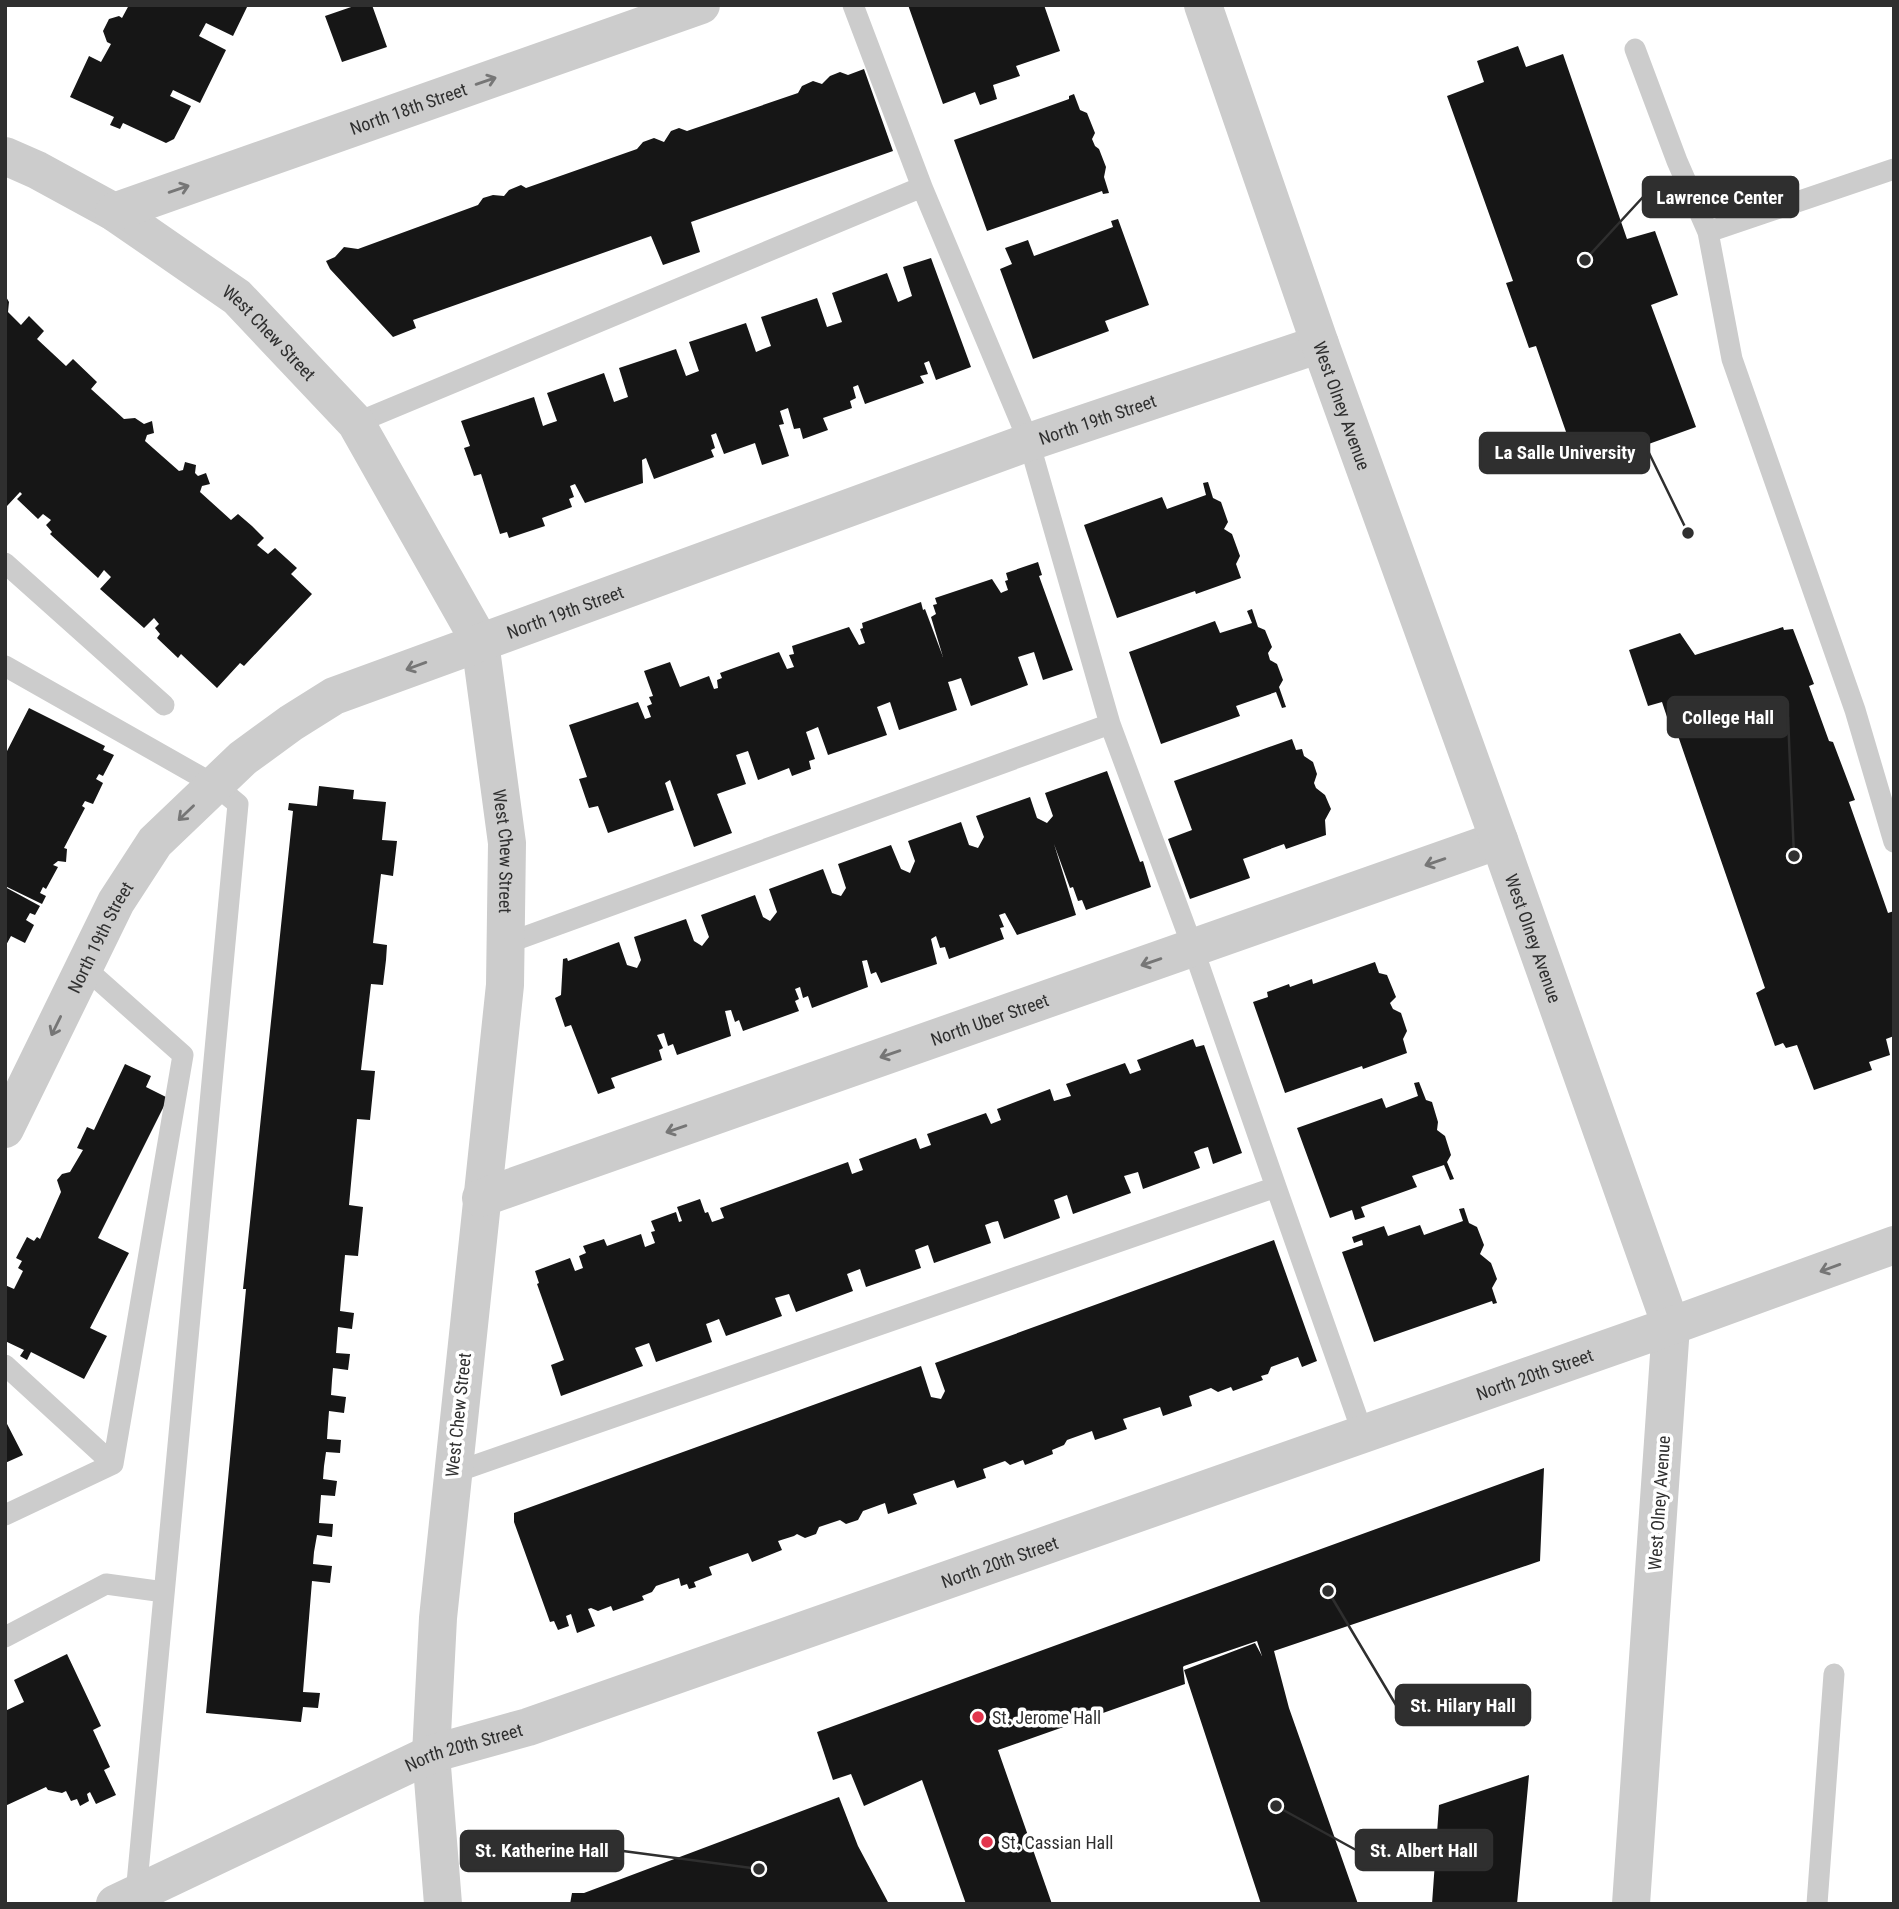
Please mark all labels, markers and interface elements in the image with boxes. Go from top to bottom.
one-way arrow [474,74,496,86]
street label: North 18th Street [347,78,469,139]
callout: Lawrence Center [1643,177,1798,217]
one-way arrow [167,182,189,194]
text: Lawrence Center [1656,186,1784,209]
street label: West Chew Street [219,280,320,384]
street label: West Olney Avenue [1309,338,1375,473]
street label: North 19th Street [1036,390,1159,449]
callout: La Salle University [1480,433,1649,473]
text: La Salle University [1494,441,1636,464]
street label: North 19th Street [504,581,626,642]
one-way arrow [405,660,427,673]
callout: College Hall [1668,697,1788,737]
text: College Hall [1682,706,1774,729]
street label: West Chew Street [489,788,518,914]
one-way arrow [178,804,195,821]
one-way arrow [1424,856,1446,869]
street label: West Olney Avenue [1501,871,1566,1005]
street label: North 19th Street [63,877,137,996]
one-way arrow [1141,957,1163,969]
street label: North Uber Street [928,989,1051,1050]
one-way arrow [48,1015,62,1036]
one-way arrow [880,1049,902,1061]
one-way arrow [665,1124,687,1136]
one-way arrow [1819,1263,1841,1275]
street label: North 20th Street [1473,1344,1596,1404]
street label: West Chew Street [441,1352,475,1478]
street label: West Olney Avenue [1644,1435,1674,1571]
street label: North 20th Street [938,1531,1061,1592]
callout: St. Hilary Hall [1396,1685,1530,1725]
text: St. Hilary Hall [1410,1694,1516,1717]
place label: St. Jerome Hall [992,1707,1101,1728]
marker: St. Jerome Hall [970,1709,986,1725]
street label: North 20th Street [401,1719,525,1776]
callout: St. Albert Hall [1356,1830,1492,1870]
callout: St. Katherine Hall [461,1831,623,1871]
place label: St. Cassian Hall [1001,1832,1113,1853]
marker: St. Cassian Hall [979,1834,995,1850]
text: St. Katherine Hall [475,1839,609,1862]
text: St. Albert Hall [1370,1839,1478,1862]

